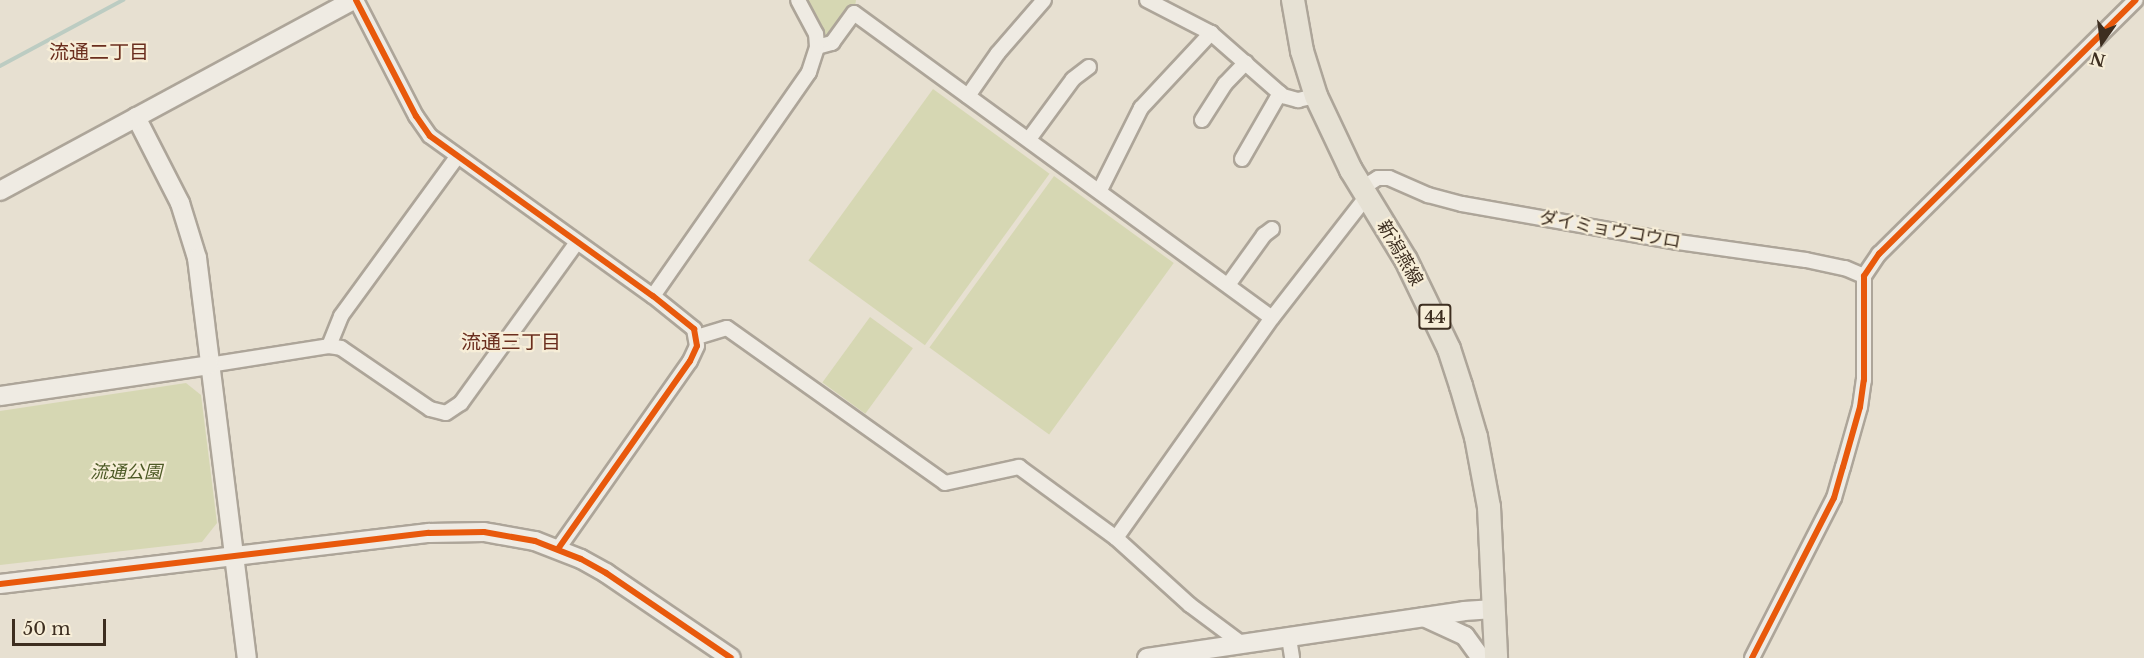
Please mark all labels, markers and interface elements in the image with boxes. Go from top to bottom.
north arrow [2072,12,2132,72]
district label: 流通二丁目 [49,40,149,64]
text: N [2088,48,2107,71]
street label: ダイミョウコウロ [1537,207,1683,253]
street label: 新潟燕線 [1373,216,1427,290]
road number: 44 [1417,304,1453,330]
district label: 流通三丁目 [461,330,561,354]
park label: 流通公園 [90,461,162,483]
scale bar [15,607,110,645]
text: 50 m [23,618,71,640]

